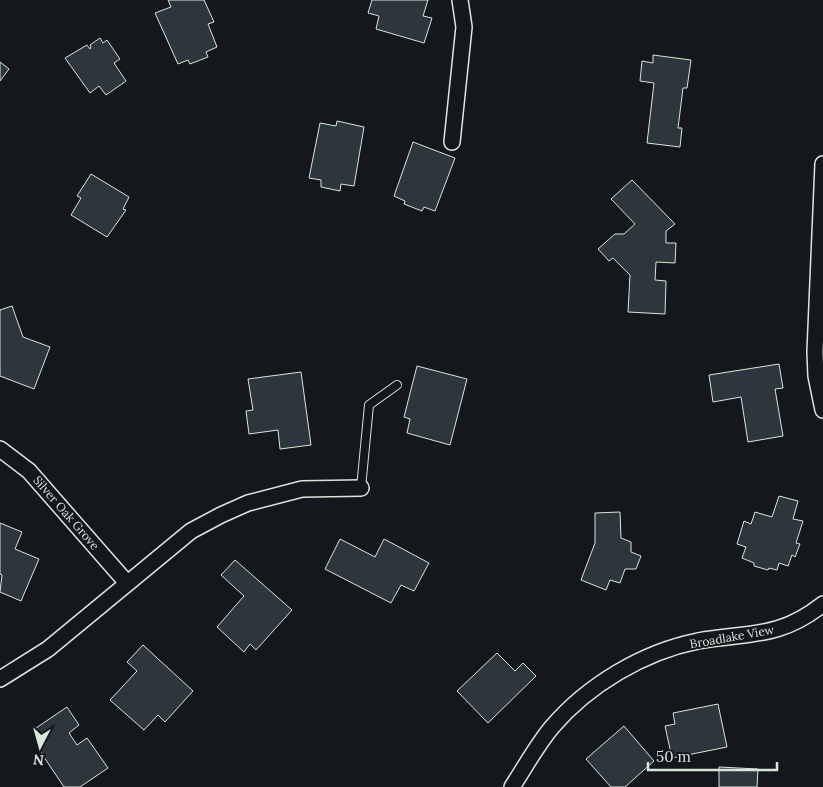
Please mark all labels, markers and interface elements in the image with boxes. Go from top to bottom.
street label: Silver Oak Grove [30,473,103,553]
street label: Broadlake View [689,622,776,651]
north arrow [15,722,65,772]
scale bar [648,740,777,772]
text: 50 m [656,747,691,766]
text: N [32,750,45,769]

